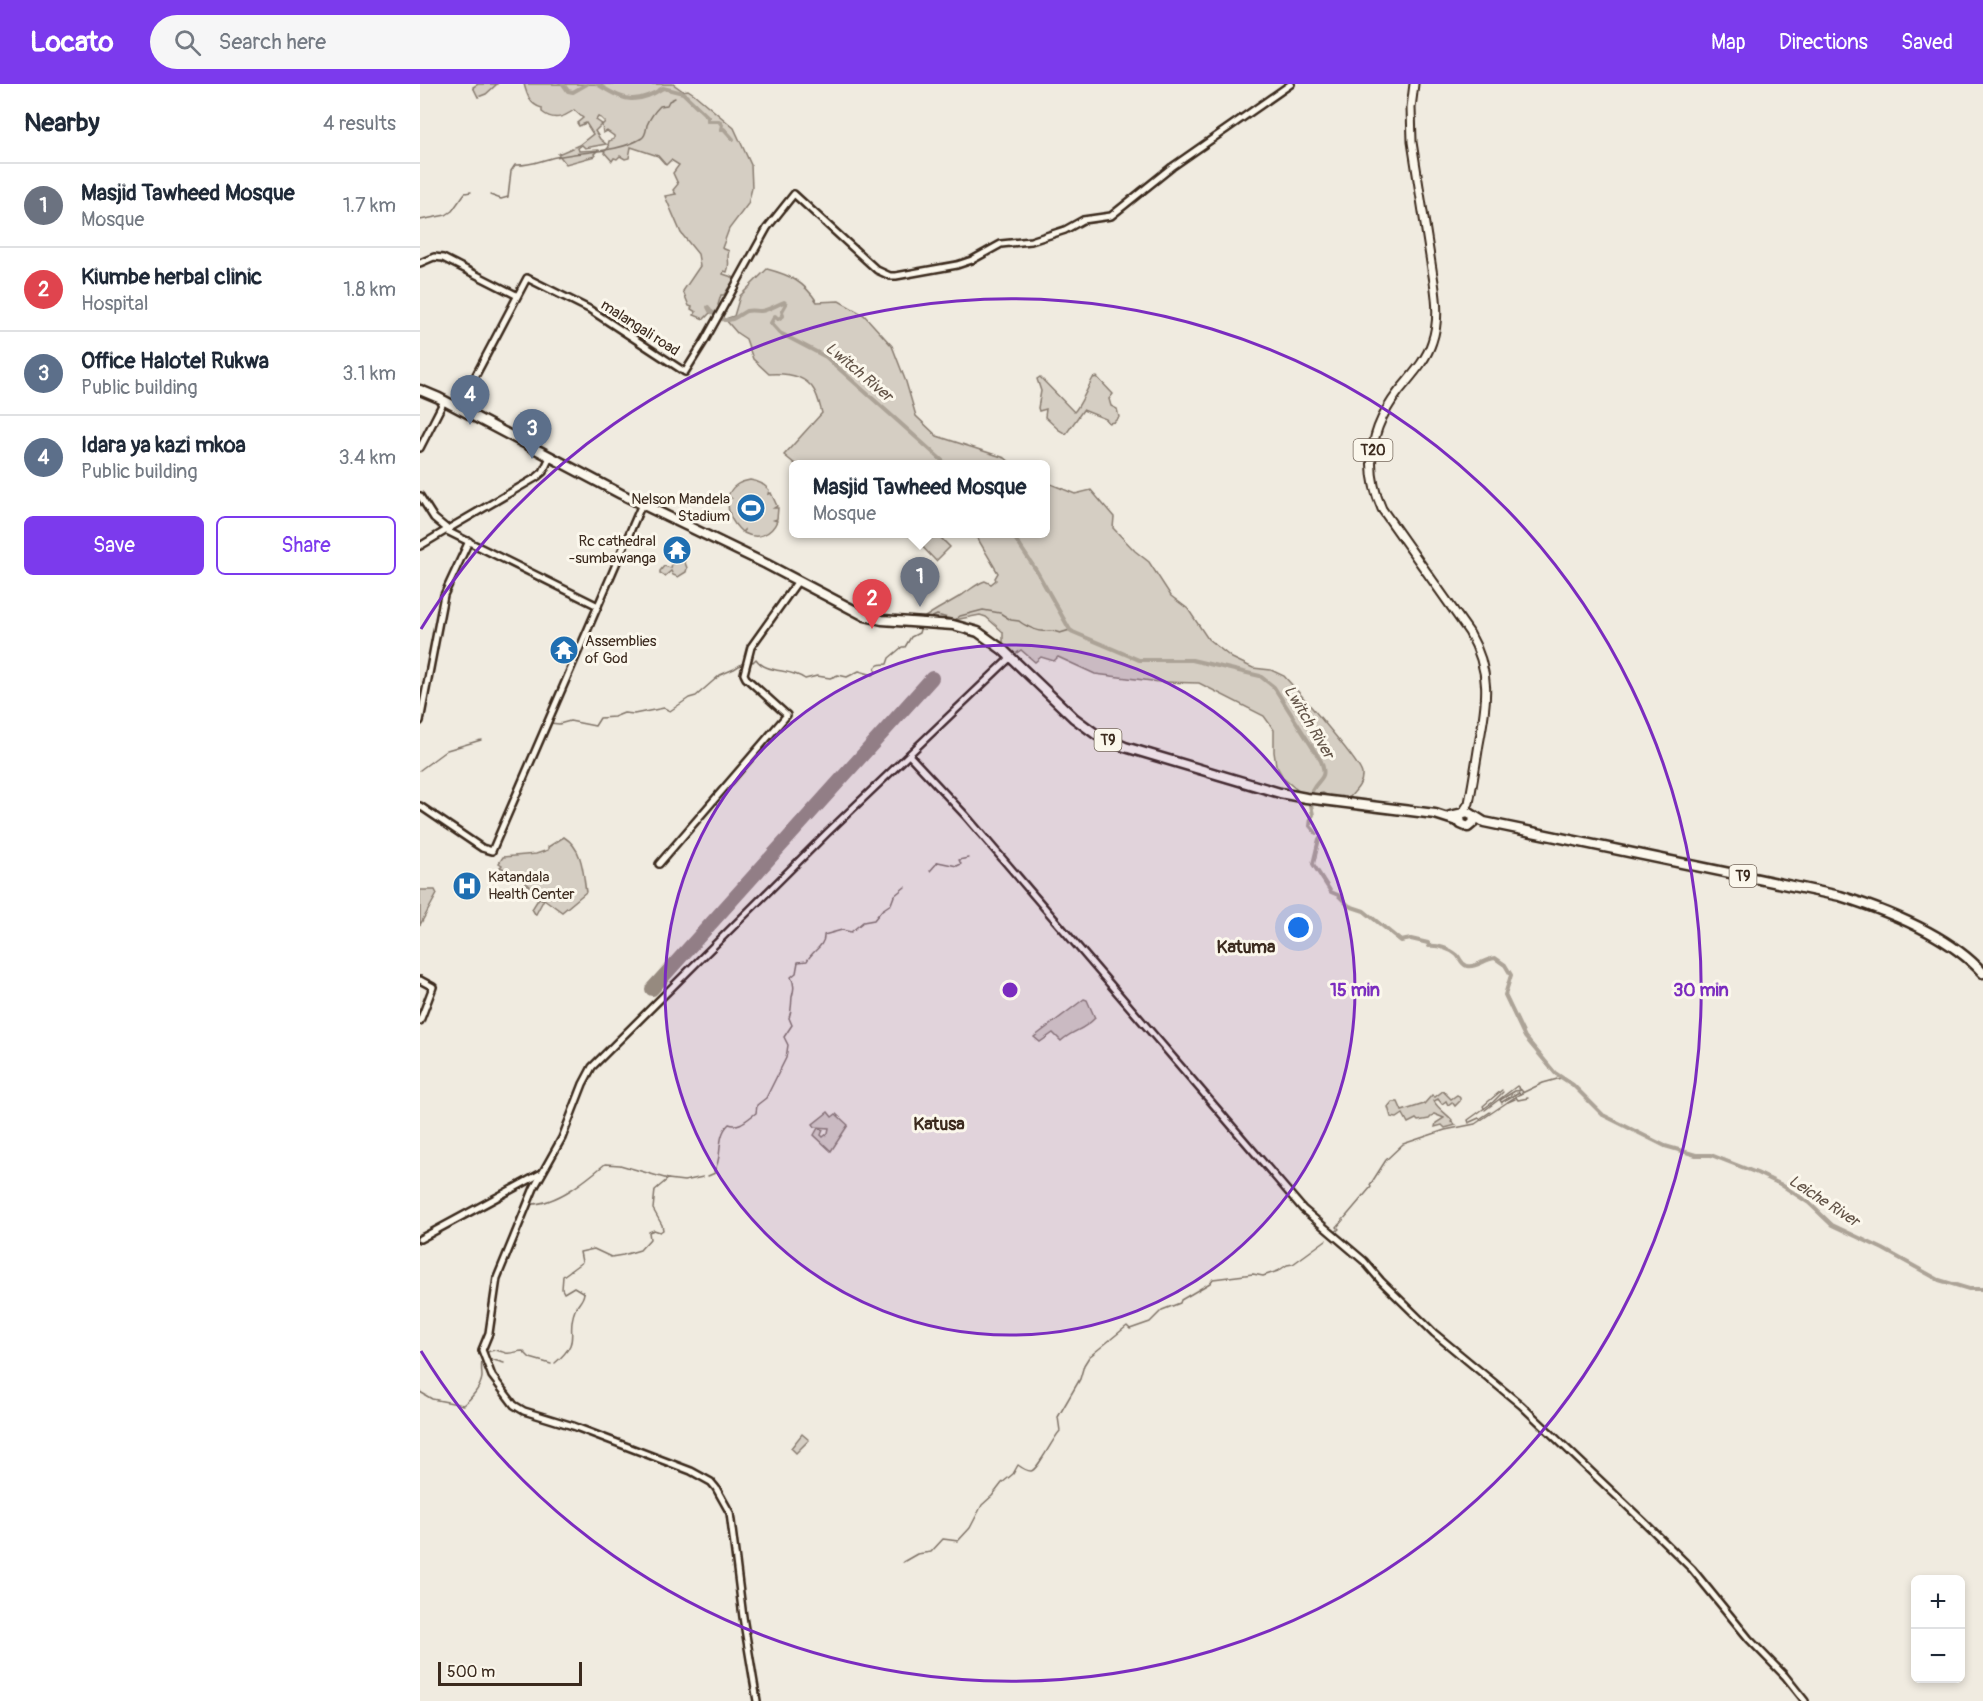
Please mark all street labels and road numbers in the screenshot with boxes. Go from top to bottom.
street label: malangali road [597,295,683,361]
road number: T20 [1354,439,1392,461]
road number: T9 [1094,729,1122,751]
road number: T9 [1730,865,1756,887]

